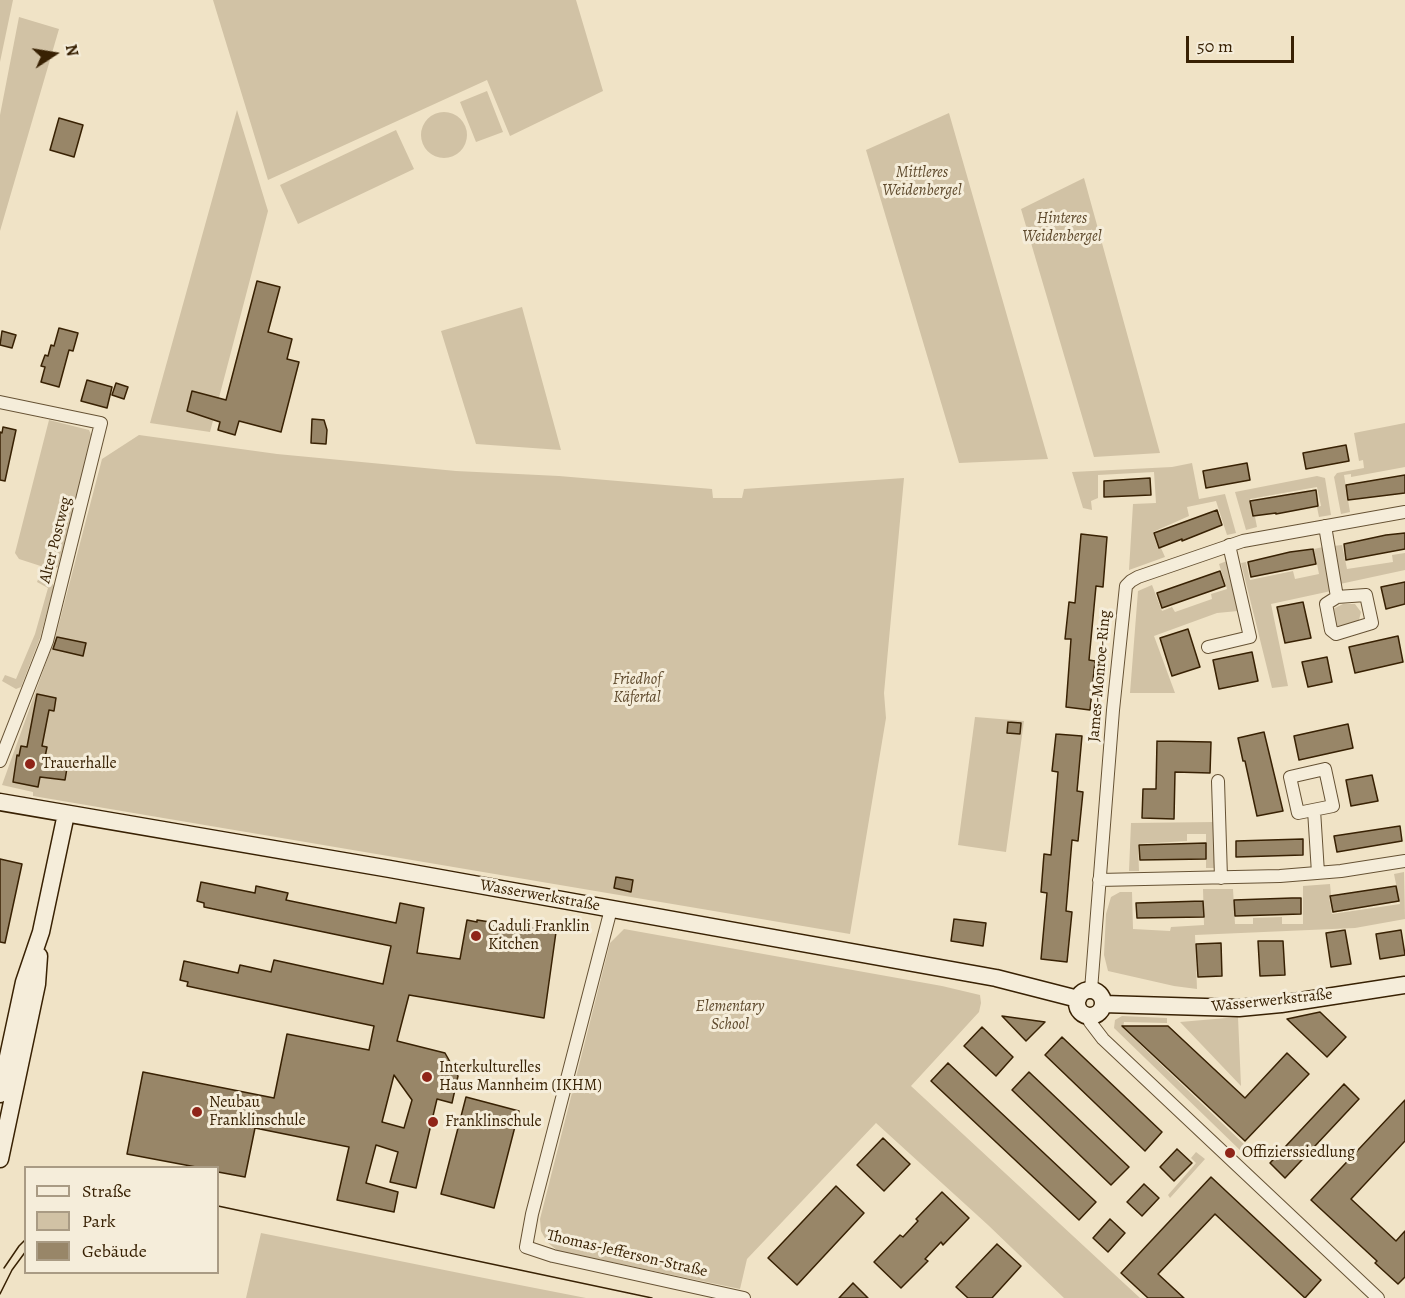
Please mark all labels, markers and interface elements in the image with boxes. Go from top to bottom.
north arrow [24,24,84,84]
scale bar [1189,24,1297,62]
text: 50 m [1197,34,1233,58]
text: N [60,42,84,58]
park label: Mittleres Weidenbergel [882,163,962,201]
park label: Hinteres Weidenbergel [1022,209,1102,247]
street label: Alter Postweg [36,495,76,585]
street label: James-Monroe-Ring [1085,609,1115,743]
park label: Friedhof Käfertal [613,670,661,708]
place label: Trauerhalle [42,754,117,774]
marker: Trauerhalle [23,757,37,771]
street label: Wasserwerkstraße [478,876,602,916]
place label: Caduli Franklin Kitchen [488,917,590,955]
marker: Caduli Franklin Kitchen [469,929,483,943]
street label: Wasserwerkstraße [1211,985,1333,1017]
park label: Elementary School [696,997,764,1035]
place label: Interkulturelles Haus Mannheim (IKHM) [439,1058,602,1096]
marker: Interkulturelles Haus Mannheim (IKHM) [420,1070,434,1084]
place label: Neubau Franklinschule [209,1093,306,1131]
marker: Neubau Franklinschule [190,1105,204,1119]
place label: Franklinschule [445,1112,542,1132]
marker: Franklinschule [426,1115,440,1129]
place label: Offizierssiedlung [1242,1143,1355,1163]
marker: Offizierssiedlung [1223,1146,1237,1160]
legend [24,1166,219,1274]
text: Straße [82,1179,131,1203]
text: Park [82,1209,116,1233]
street label: Thomas-Jefferson-Straße [545,1226,709,1282]
text: Gebäude [82,1239,147,1263]

